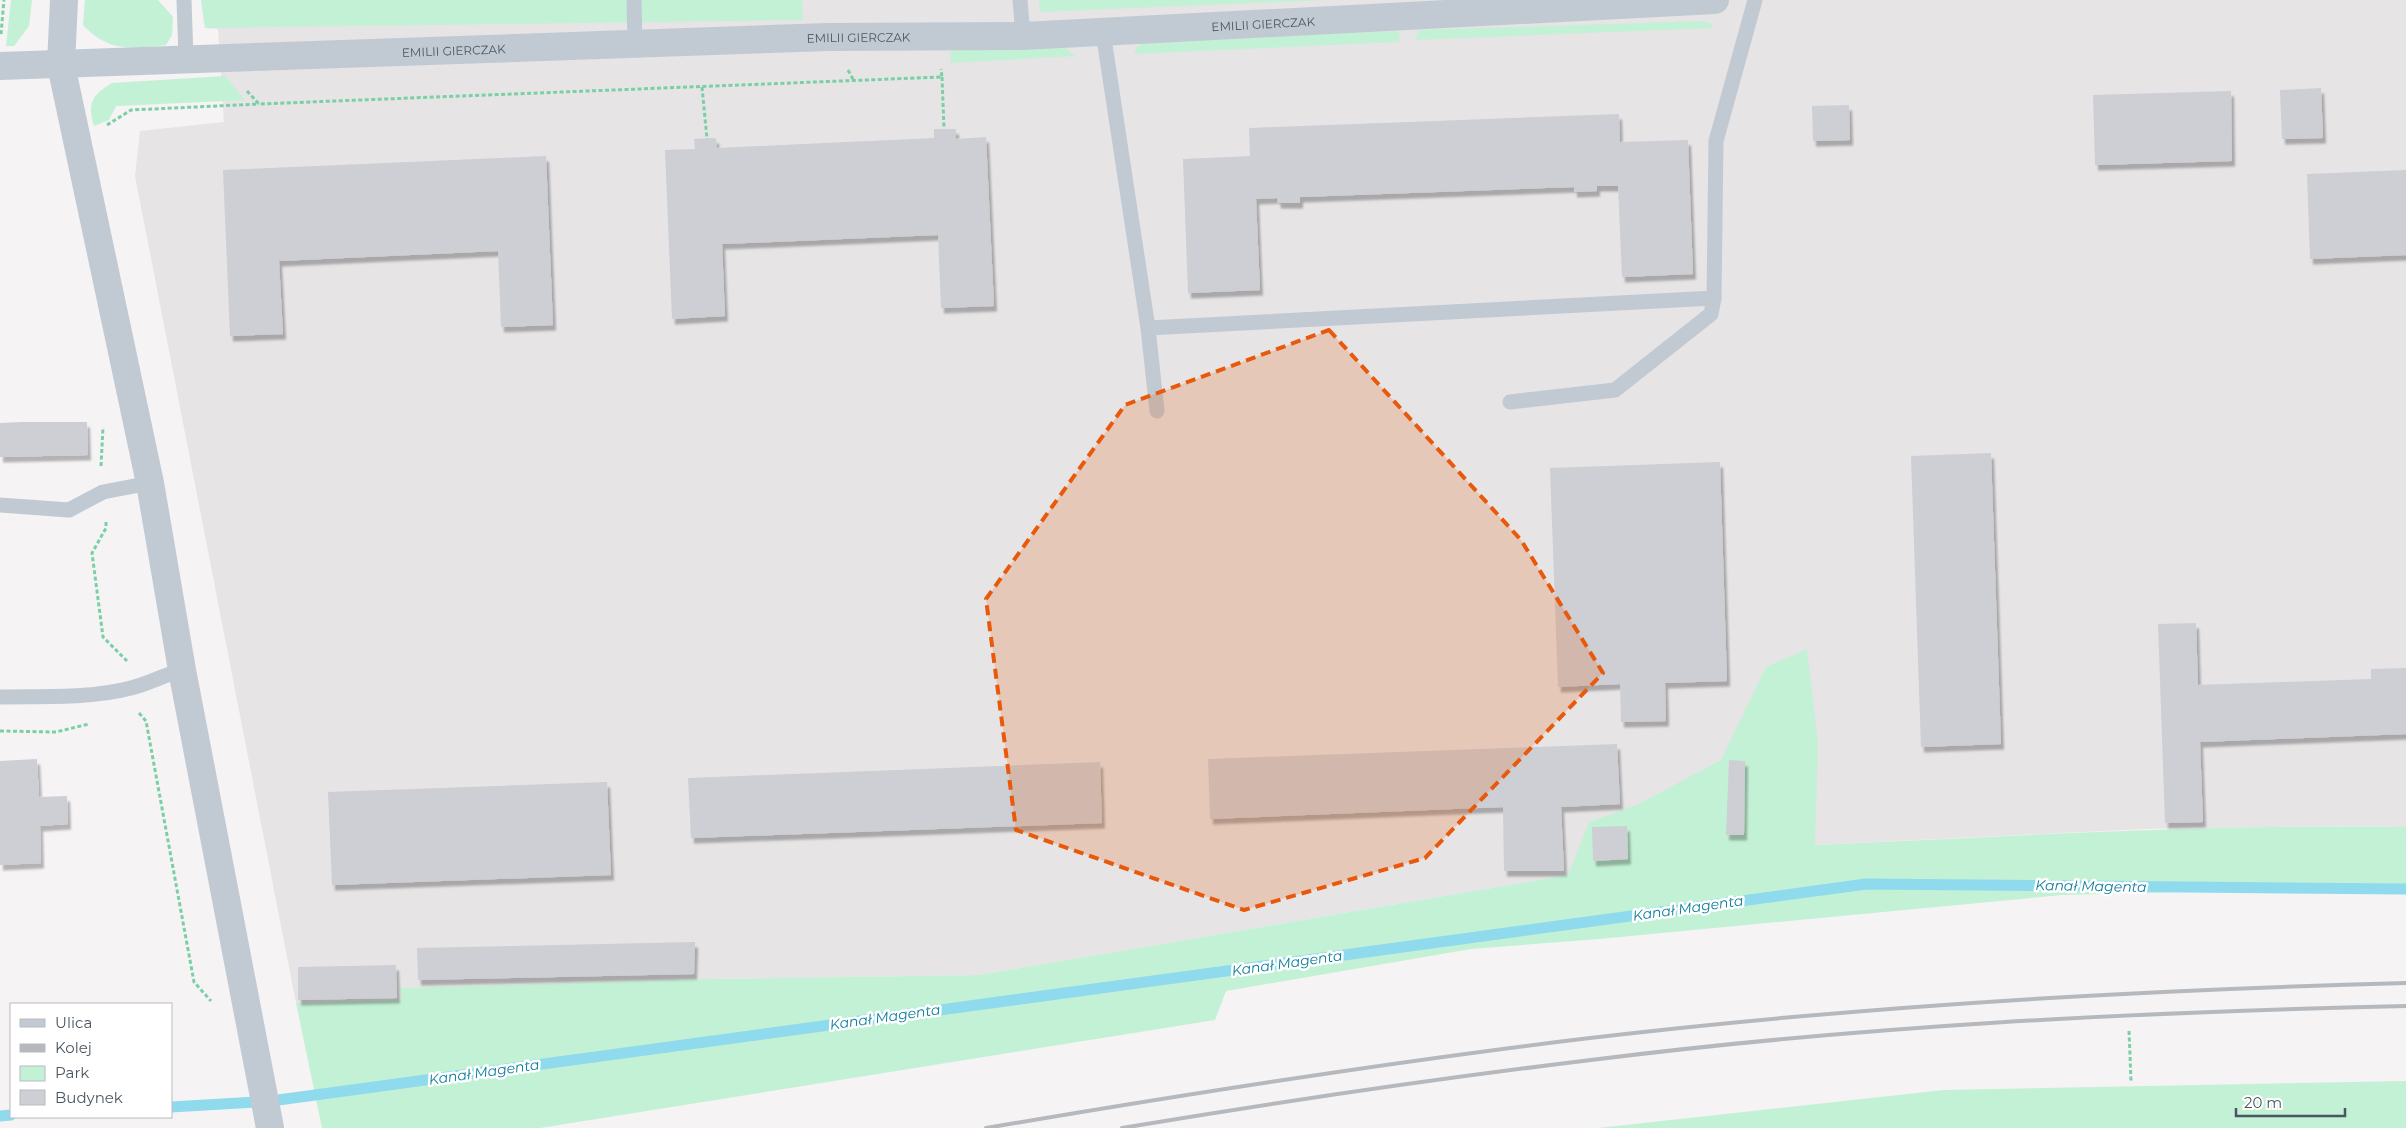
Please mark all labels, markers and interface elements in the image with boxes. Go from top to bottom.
street label: EMILII GIERCZAK [1211,13,1316,34]
street label: EMILII GIERCZAK [806,29,911,45]
street label: EMILII GIERCZAK [402,41,506,59]
water label: Kanał Magenta [2035,876,2147,896]
water label: Kanał Magenta [1632,891,1744,925]
water label: Kanał Magenta [1231,946,1343,980]
water label: Kanał Magenta [829,1000,941,1034]
legend [10,1003,172,1118]
text: Ulica [55,1013,92,1032]
text: Kolej [55,1038,92,1057]
water label: Kanał Magenta [428,1055,540,1089]
text: Park [55,1063,89,1082]
scale bar [2236,1086,2345,1118]
text: Budynek [55,1088,123,1107]
text: 20 m [2244,1093,2282,1112]

